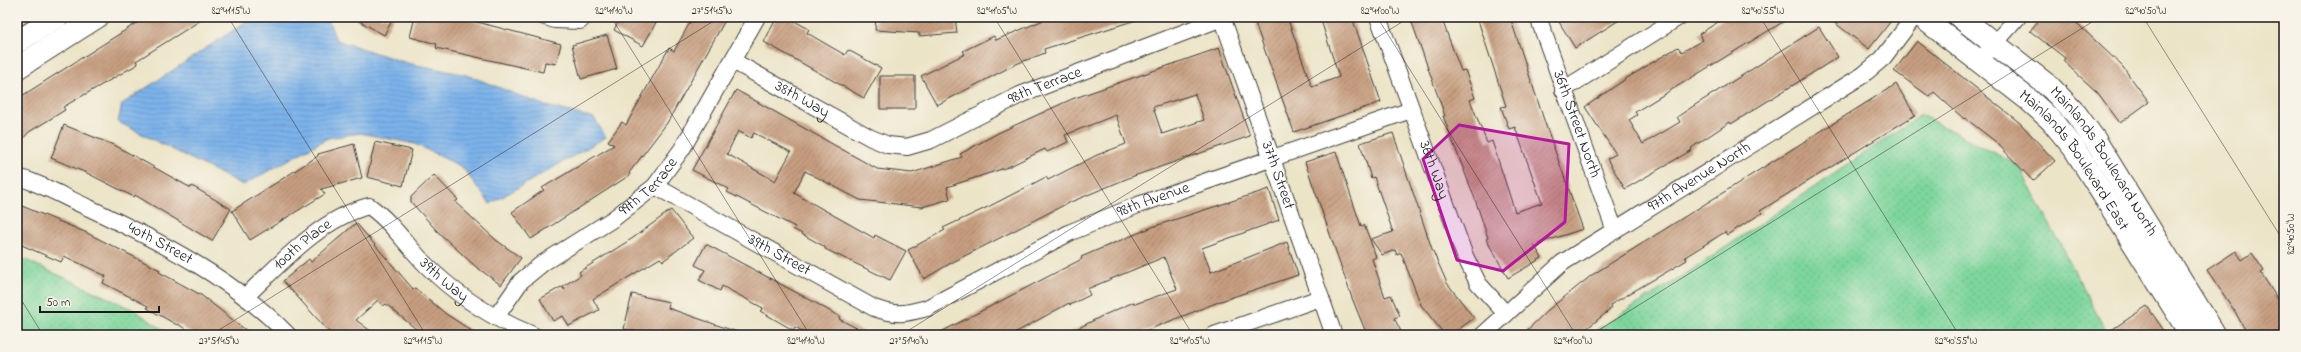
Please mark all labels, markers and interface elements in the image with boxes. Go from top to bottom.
text: 82°41'15"W [212,4,251,19]
text: 82°41'10"W [595,4,633,19]
text: 27°51'45"N [692,4,733,19]
text: 82°41'05"W [977,4,1017,19]
text: 82°41'00"W [1361,4,1399,19]
text: 82°40'55"W [1742,4,1784,19]
text: 82°40'50"W [2125,4,2167,19]
street label: 98th Terrace [1004,60,1086,111]
street label: 36th Street North [1546,67,1607,181]
street label: 38th Way [770,74,834,125]
street label: Mainlands Boulevard North [2044,81,2163,241]
street label: Mainlands Boulevard East [2013,84,2135,236]
street label: 97th Avenue North [1643,136,1756,218]
street label: 37th Street [1255,138,1301,213]
street label: 36th Way [1412,138,1455,203]
street label: 99th Terrace [614,152,684,222]
street label: 98th Avenue [1113,176,1194,224]
street label: 100th Place [268,213,337,276]
text: 82°40'50"W [2284,213,2299,255]
street label: 40th Street [123,216,198,271]
street label: 39th Street [743,228,815,283]
street label: 39th Way [413,252,473,308]
scale bar [40,288,159,314]
text: 50 m [46,294,70,312]
text: 27°51'45"N [199,334,240,349]
text: 82°41'15"W [404,334,443,349]
text: 82°41'10"W [787,334,825,349]
text: 27°51'40"N [889,334,929,349]
text: 82°41'05"W [1170,334,1210,349]
text: 82°41'00"W [1554,334,1592,349]
text: 82°40'55"W [1935,334,1977,349]

